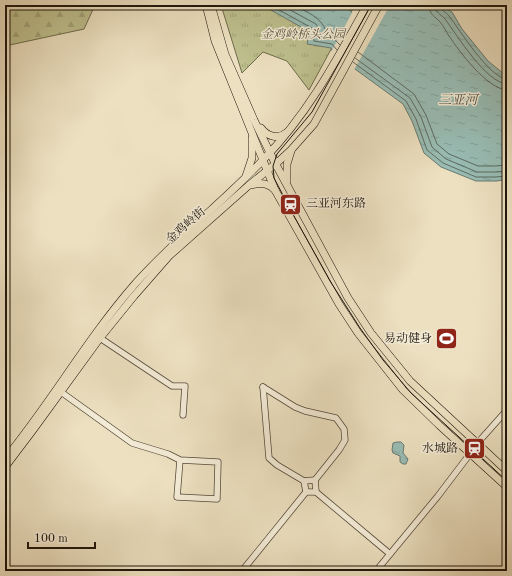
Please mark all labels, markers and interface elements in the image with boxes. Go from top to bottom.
park label: 金鸡岭桥头公园 [261,27,347,41]
water label: 三亚河 [438,93,479,107]
station icon: 三亚河东路 [277,191,303,217]
place label: 三亚河东路 [306,196,366,210]
street label: 金鸡岭街 [163,203,209,247]
sports icon: 易动健身 [434,326,460,352]
place label: 易动健身 [384,331,432,345]
station icon: 水城路 [461,436,487,462]
place label: 水城路 [422,441,458,455]
scale bar [28,524,95,550]
text: 100 m [34,533,68,545]

